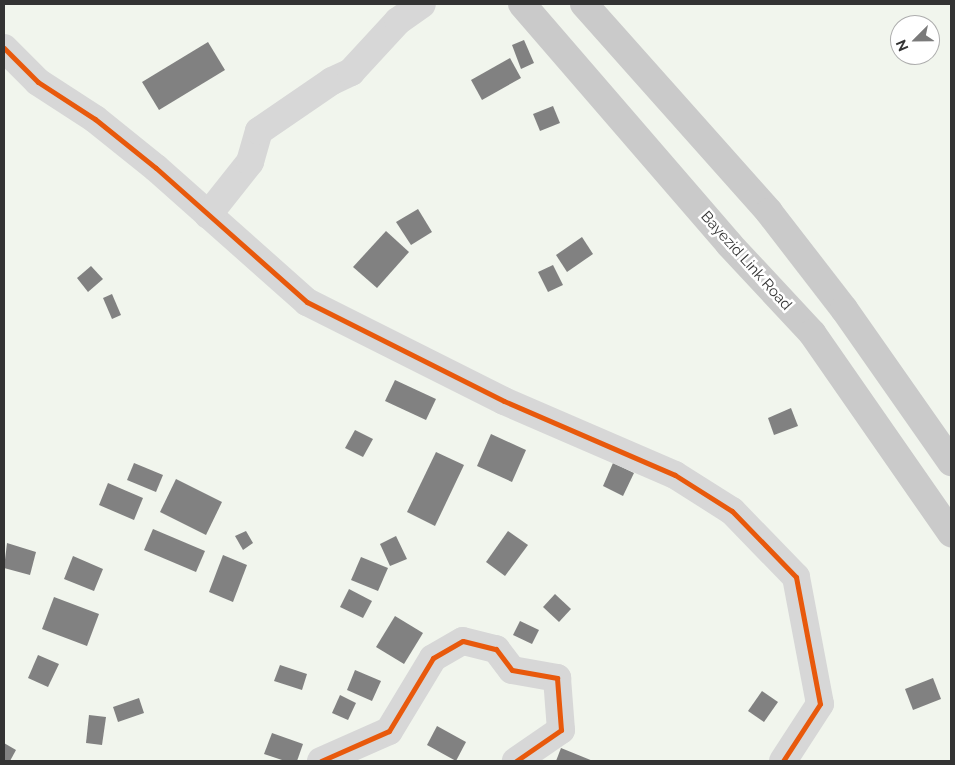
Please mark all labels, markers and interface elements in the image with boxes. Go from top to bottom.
north arrow [890,15,940,65]
text: N [893,37,912,54]
street label: Bayezid Link Road [697,208,795,314]

